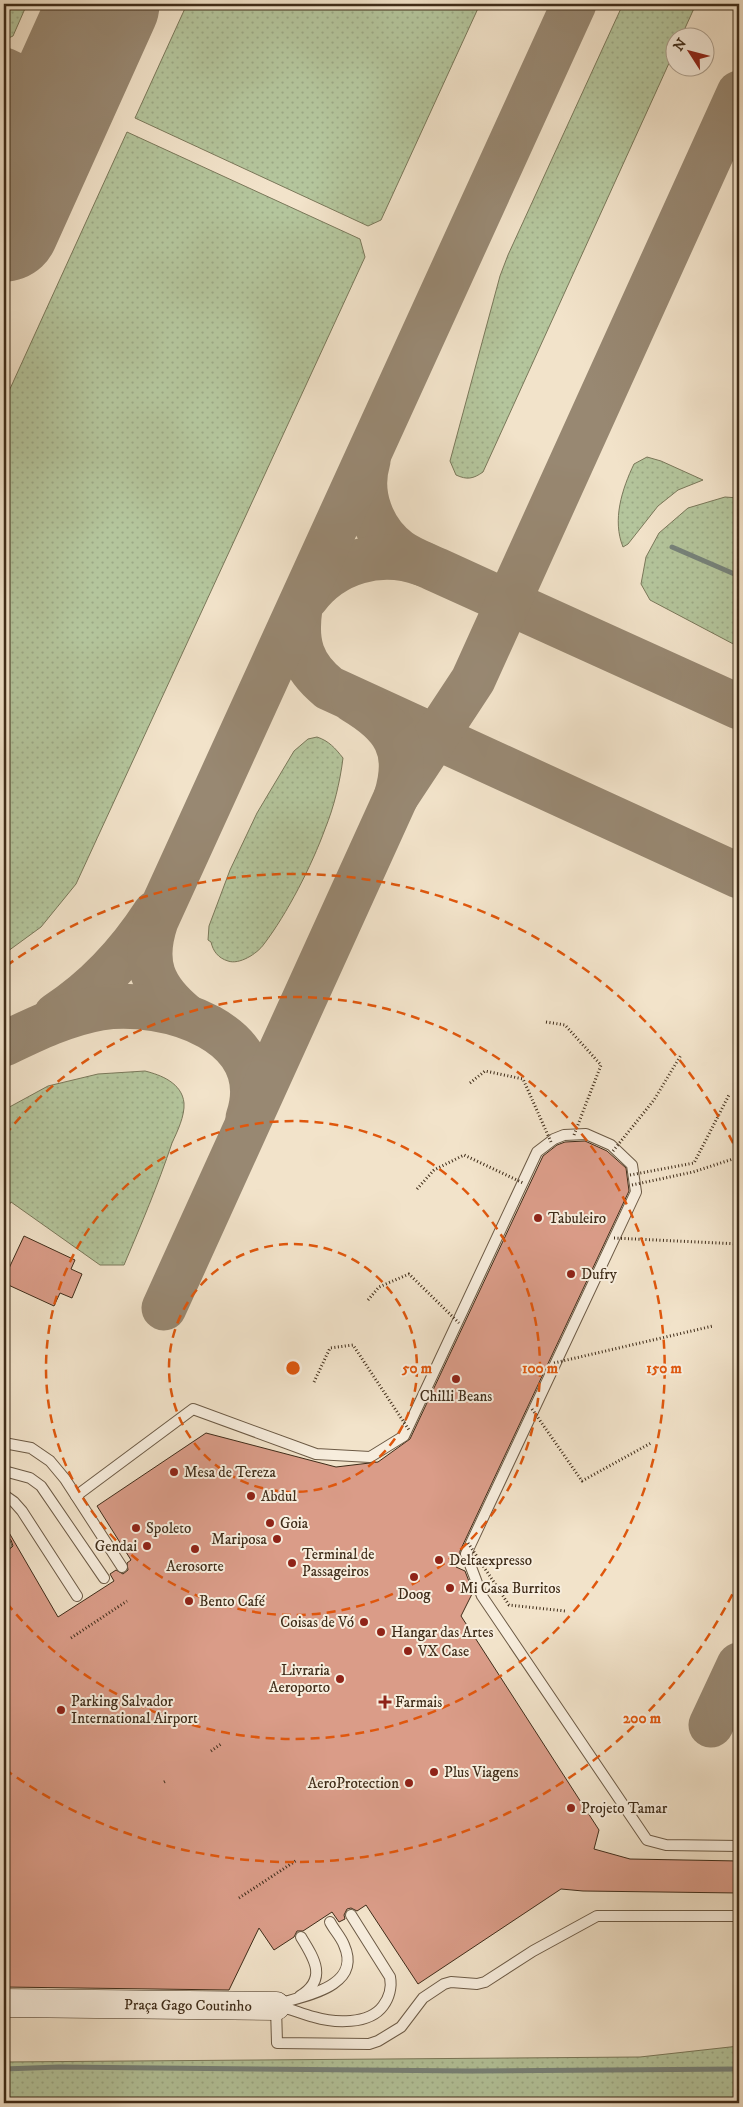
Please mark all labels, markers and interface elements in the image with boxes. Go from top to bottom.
north arrow [666,28,716,78]
text: N [670,35,691,55]
place label: Tabuleiro [548,1209,606,1228]
marker: Tabuleiro [532,1212,544,1224]
place label: Dufry [581,1265,618,1284]
marker: Dufry [565,1268,577,1280]
centre of rings [284,1359,302,1377]
text: 50 m [401,1359,433,1378]
text: 100 m [522,1359,559,1378]
text: 150 m [646,1359,682,1378]
marker: Chilli Beans [450,1373,462,1385]
place label: Chilli Beans [420,1387,492,1406]
place label: Mesa de Tereza [184,1463,277,1482]
marker: Mesa de Tereza [168,1466,180,1478]
place label: Abdul [261,1487,297,1506]
marker: Abdul [245,1490,257,1502]
place label: Goia [280,1514,309,1533]
marker: Goia [264,1517,276,1529]
place label: Spoleto [146,1519,191,1538]
marker: Spoleto [130,1522,142,1534]
place label: Mariposa [211,1530,268,1549]
marker: Mariposa [271,1533,283,1545]
place label: Gendai [95,1537,137,1556]
marker: Gendai [141,1540,153,1552]
marker: Aerosorte [189,1543,201,1555]
place label: Terminal de Passageiros [302,1545,374,1581]
place label: Deltaexpresso [449,1551,532,1570]
marker: Deltaexpresso [433,1554,445,1566]
place label: Aerosorte [166,1557,224,1576]
marker: Terminal de Passageiros [286,1557,298,1569]
marker: Doog [408,1571,420,1583]
place label: Mi Casa Burritos [460,1579,561,1598]
marker: Mi Casa Burritos [444,1582,456,1594]
place label: Doog [397,1585,431,1604]
place label: Bento Café [199,1592,266,1611]
marker: Bento Café [183,1595,195,1607]
place label: Coisas de Vó [280,1613,354,1632]
marker: Coisas de Vó [358,1616,370,1628]
place label: Hangar das Artes [391,1623,494,1642]
marker: Hangar das Artes [375,1626,387,1638]
place label: VX Case [417,1642,469,1661]
marker: VX Case [402,1645,414,1657]
place label: Livraria Aeroporto [269,1661,331,1697]
marker: Livraria Aeroporto [334,1673,346,1685]
place label: Parking Salvador International Airport [71,1692,198,1728]
place label: Farmais [395,1693,442,1712]
marker: Farmais [379,1696,391,1708]
marker: Parking Salvador International Airport [55,1704,67,1716]
text: 200 m [623,1709,662,1728]
place label: Plus Viagens [444,1763,519,1782]
marker: Plus Viagens [428,1766,440,1778]
place label: AeroProtection [308,1774,399,1793]
marker: AeroProtection [403,1777,415,1789]
place label: Projeto Tamar [581,1799,668,1818]
marker: Projeto Tamar [565,1802,577,1814]
street label: Praça Gago Coutinho [124,1995,252,2015]

